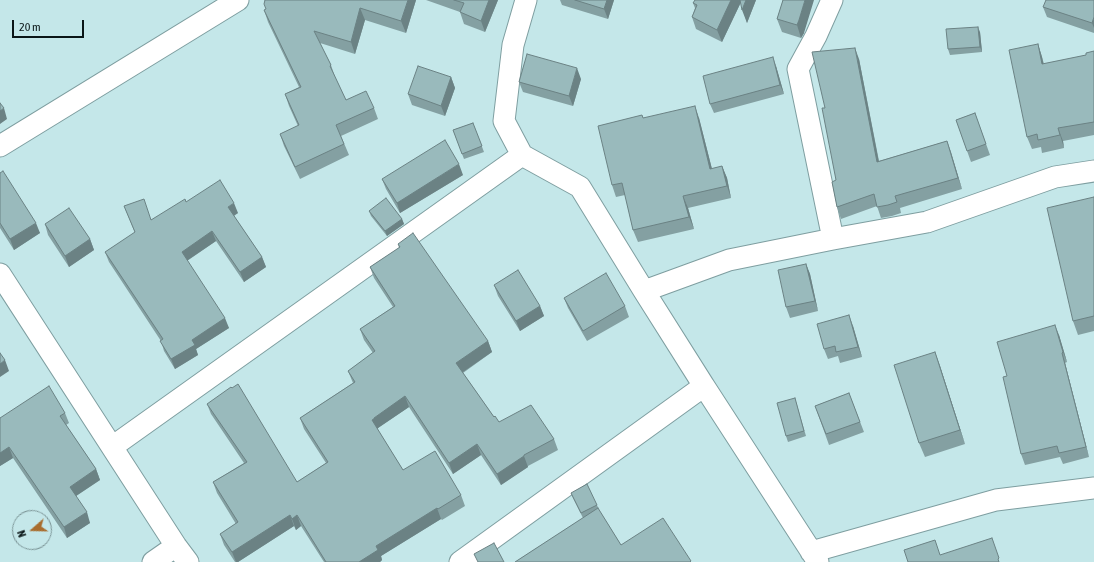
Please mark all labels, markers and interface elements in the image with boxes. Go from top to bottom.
scale bar [14,12,86,38]
text: 20 m [19,20,41,34]
north arrow [12,510,52,550]
text: N [15,529,28,539]

